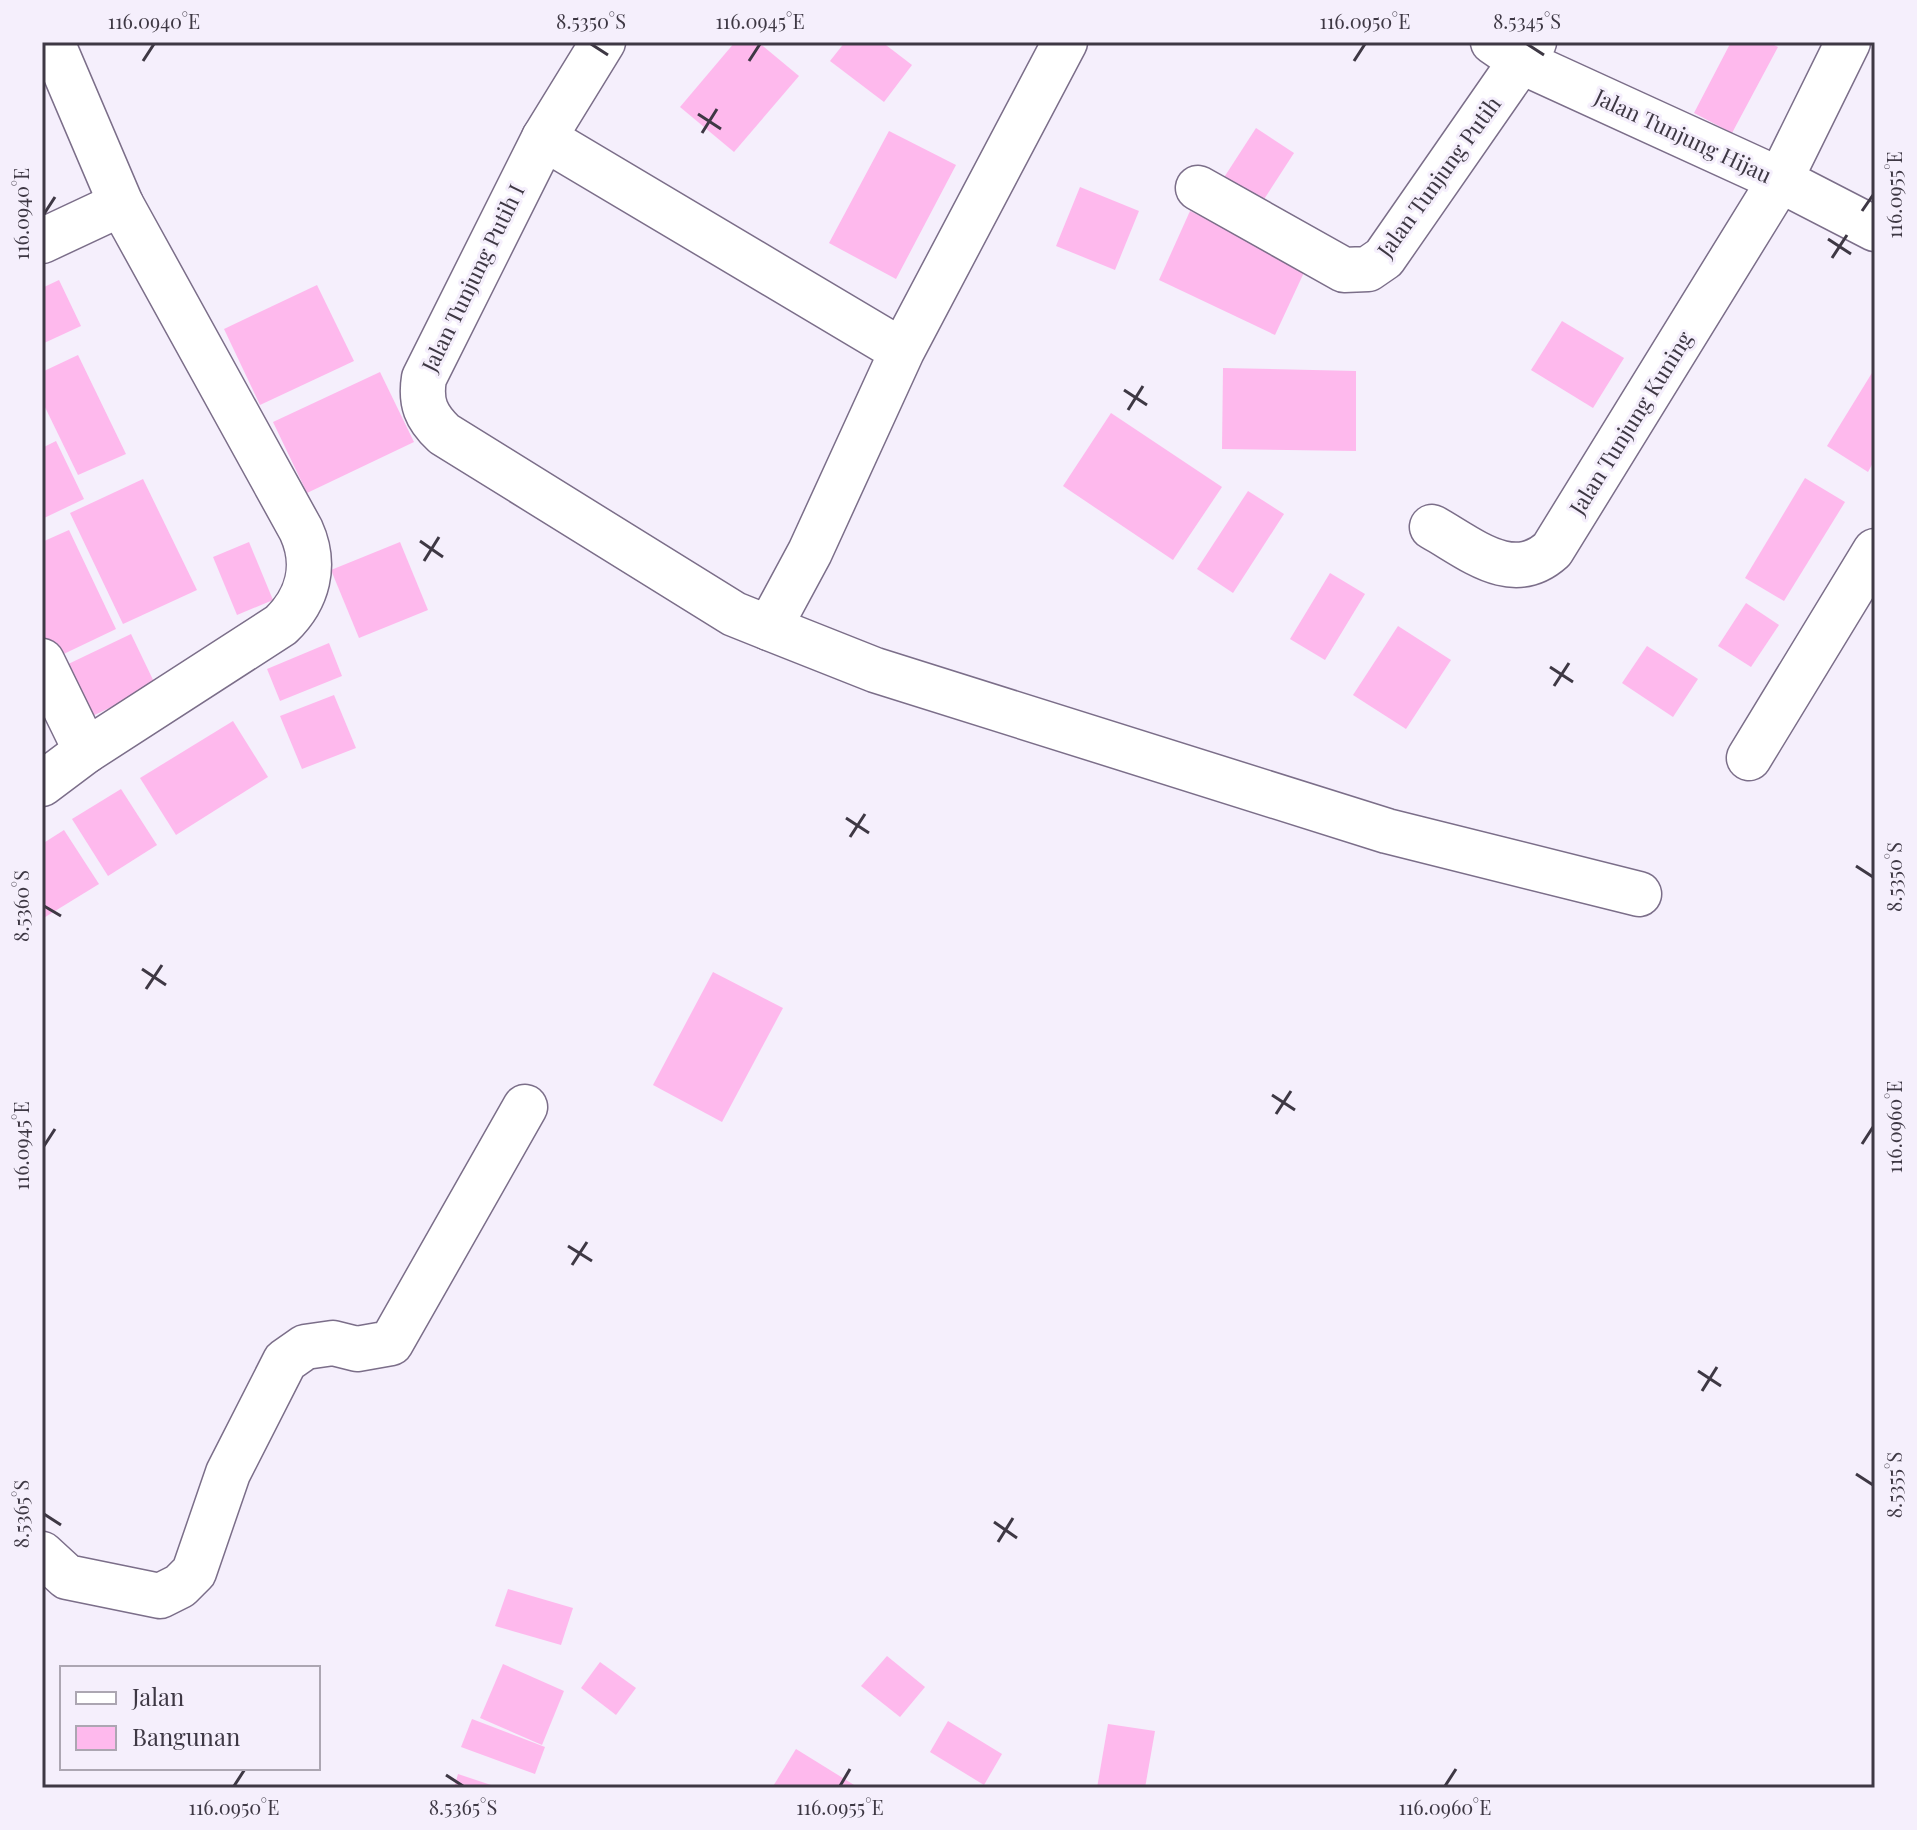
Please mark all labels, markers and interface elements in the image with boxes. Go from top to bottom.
text: 116.0940°E [108,7,200,34]
text: 8.5350°S [556,7,626,34]
text: 116.0945°E [715,7,805,34]
text: 116.0950°E [1320,7,1410,34]
text: 8.5345°S [1493,7,1561,34]
street label: Jalan Tunjung Hijau [1589,80,1777,189]
street label: Jalan Tunjung Putih [1369,90,1507,264]
text: 116.0955°E [1880,151,1907,239]
text: 116.0940°E [7,168,34,260]
street label: Jalan Tunjung Putih I [413,179,531,377]
street label: Jalan Tunjung Kuning [1561,325,1699,521]
text: 8.5350°S [1880,842,1907,912]
text: 8.5360°S [7,870,34,942]
text: 116.0960°E [1880,1081,1907,1173]
text: 116.0945°E [7,1101,34,1191]
text: 8.5355°S [1880,1452,1907,1518]
text: 8.5365°S [7,1480,34,1548]
legend [60,1666,320,1770]
text: Jalan [131,1680,184,1712]
text: Bangunan [132,1720,240,1752]
text: 116.0950°E [189,1793,279,1820]
text: 8.5365°S [429,1793,497,1820]
text: 116.0955°E [796,1793,884,1820]
text: 116.0960°E [1399,1793,1491,1820]

